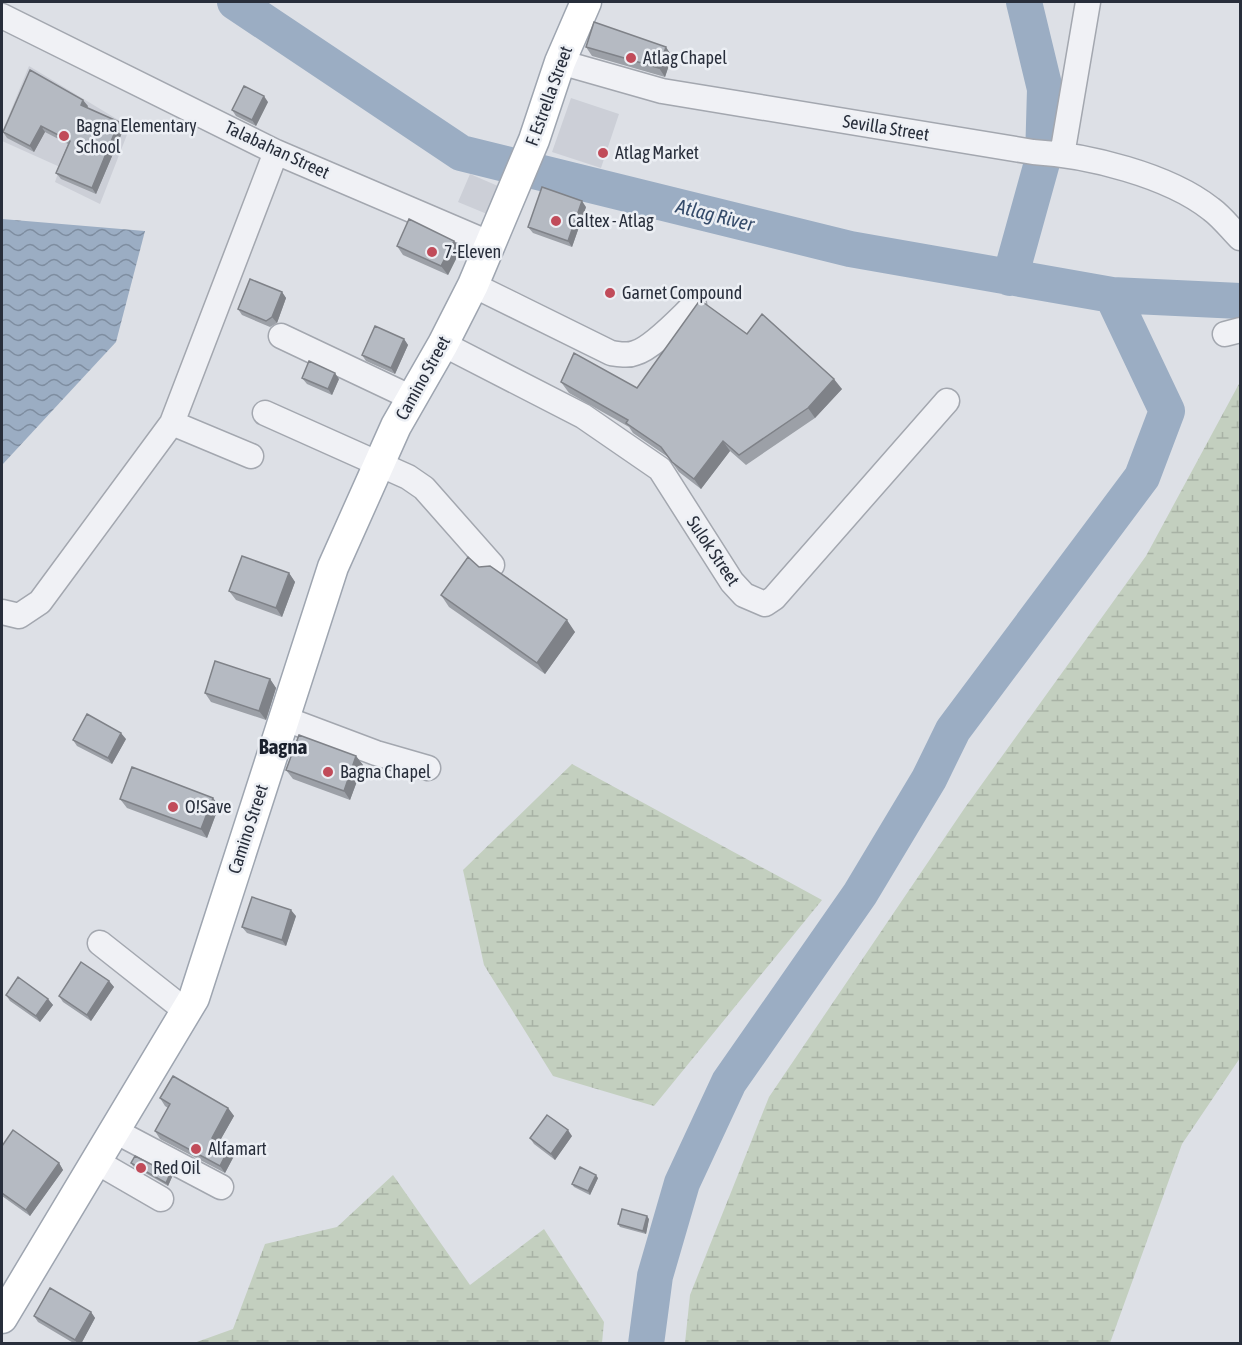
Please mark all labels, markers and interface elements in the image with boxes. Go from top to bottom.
street label: F. Estrella Street [521,43,576,149]
place label: Atlag Chapel [643,47,727,68]
marker: Atlag Chapel [624,51,638,65]
street label: Sevilla Street [841,110,931,145]
place label: Bagna Elementary School [76,115,197,157]
street label: Talabahan Street [222,116,333,183]
marker: Bagna Elementary School [57,129,71,143]
place label: Atlag Market [615,142,699,163]
marker: Atlag Market [596,146,610,160]
water label: Atlag River [673,193,758,236]
place label: Caltex - Atlag [568,210,654,231]
marker: Caltex - Atlag [549,214,563,228]
place label: 7-Eleven [444,241,501,262]
marker: 7-Eleven [425,245,439,259]
place label: Garnet Compound [622,282,742,303]
marker: Garnet Compound [603,286,617,300]
street label: Camino Street [391,332,454,423]
street label: Sulok Street [683,512,744,589]
district label: Bagna [259,734,308,758]
place label: Bagna Chapel [340,761,431,782]
marker: Bagna Chapel [321,765,335,779]
street label: Camino Street [223,782,272,876]
place label: O!Save [185,796,232,817]
marker: O!Save [166,800,180,814]
place label: Alfamart [208,1138,267,1159]
marker: Alfamart [189,1142,203,1156]
place label: Red Oil [153,1157,201,1178]
marker: Red Oil [134,1161,148,1175]

